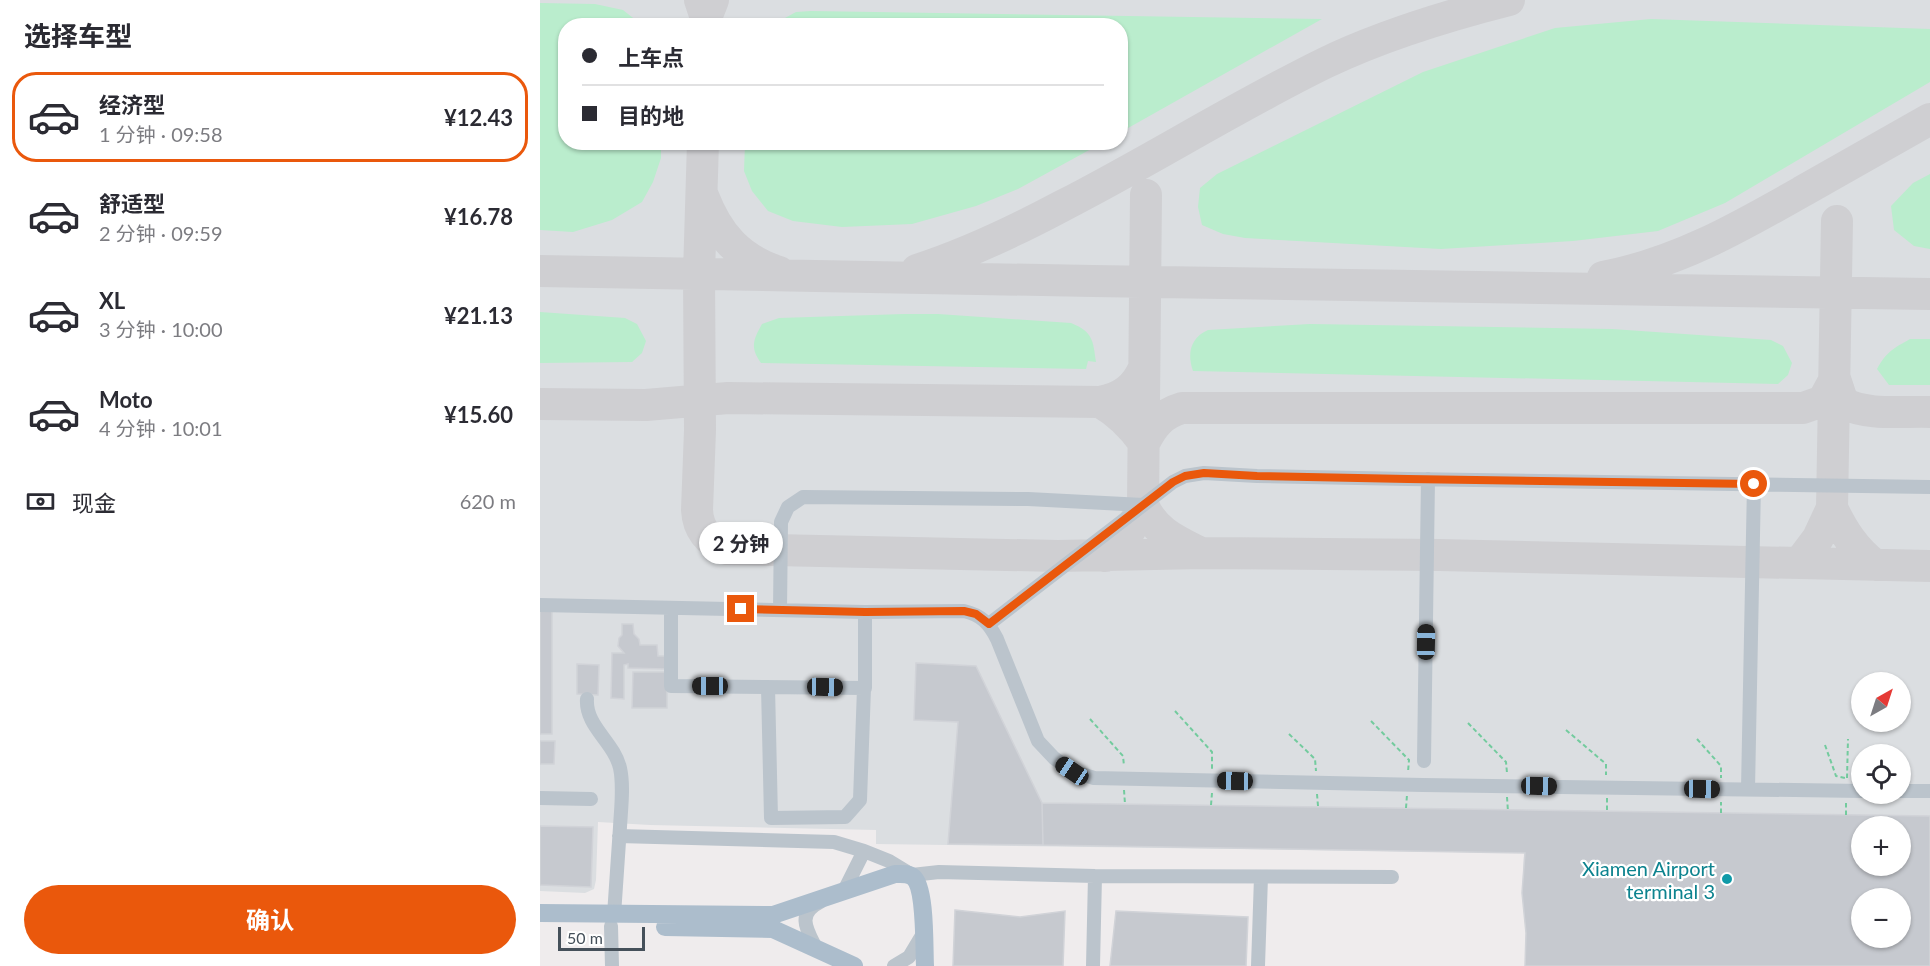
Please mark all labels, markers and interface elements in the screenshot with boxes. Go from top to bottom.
text: 选择车型 [24,19,132,52]
text: 上车点 [618,44,684,71]
icon: car [27,90,81,144]
text: 经济型 [99,91,165,118]
text: 目的地 [618,102,684,129]
text: ¥12.43 [444,104,513,131]
text: 1 分钟 · 09:58 [99,122,223,146]
icon: car [27,189,81,243]
text: 舒适型 [99,190,165,217]
text: ¥16.78 [444,203,513,230]
text: 2 分钟 · 09:59 [99,221,223,245]
text: XL [99,287,125,314]
icon: car [27,288,81,342]
text: ¥21.13 [444,302,513,329]
text: 3 分钟 · 10:00 [99,317,223,341]
text: Moto [99,386,153,413]
icon: car [27,387,81,441]
text: ¥15.60 [444,401,513,428]
text: 4 分钟 · 10:01 [99,416,223,440]
route start [1740,470,1767,497]
icon: cash [24,485,57,518]
text: 现金 [72,489,116,516]
text: 620 m [460,489,516,513]
callout: 2 分钟 [699,522,783,564]
text: 2 分钟 [713,531,769,555]
route end [727,595,754,622]
car [1417,624,1435,660]
north arrow [1851,672,1911,732]
map controls [1851,672,1911,948]
car [692,677,728,695]
car [807,678,843,696]
button: locate [1851,744,1911,804]
car [1052,753,1092,789]
car [1217,772,1253,790]
car [1521,777,1557,795]
car [1684,780,1720,798]
button: + [1851,816,1911,876]
place label: Xiamen Airport terminal 3 [1582,856,1715,903]
marker: Xiamen Airport terminal 3 [1720,872,1734,886]
button: 确认 [24,885,516,954]
button: − [1851,888,1911,948]
scale bar [558,924,645,952]
text: 50 m [567,928,603,947]

